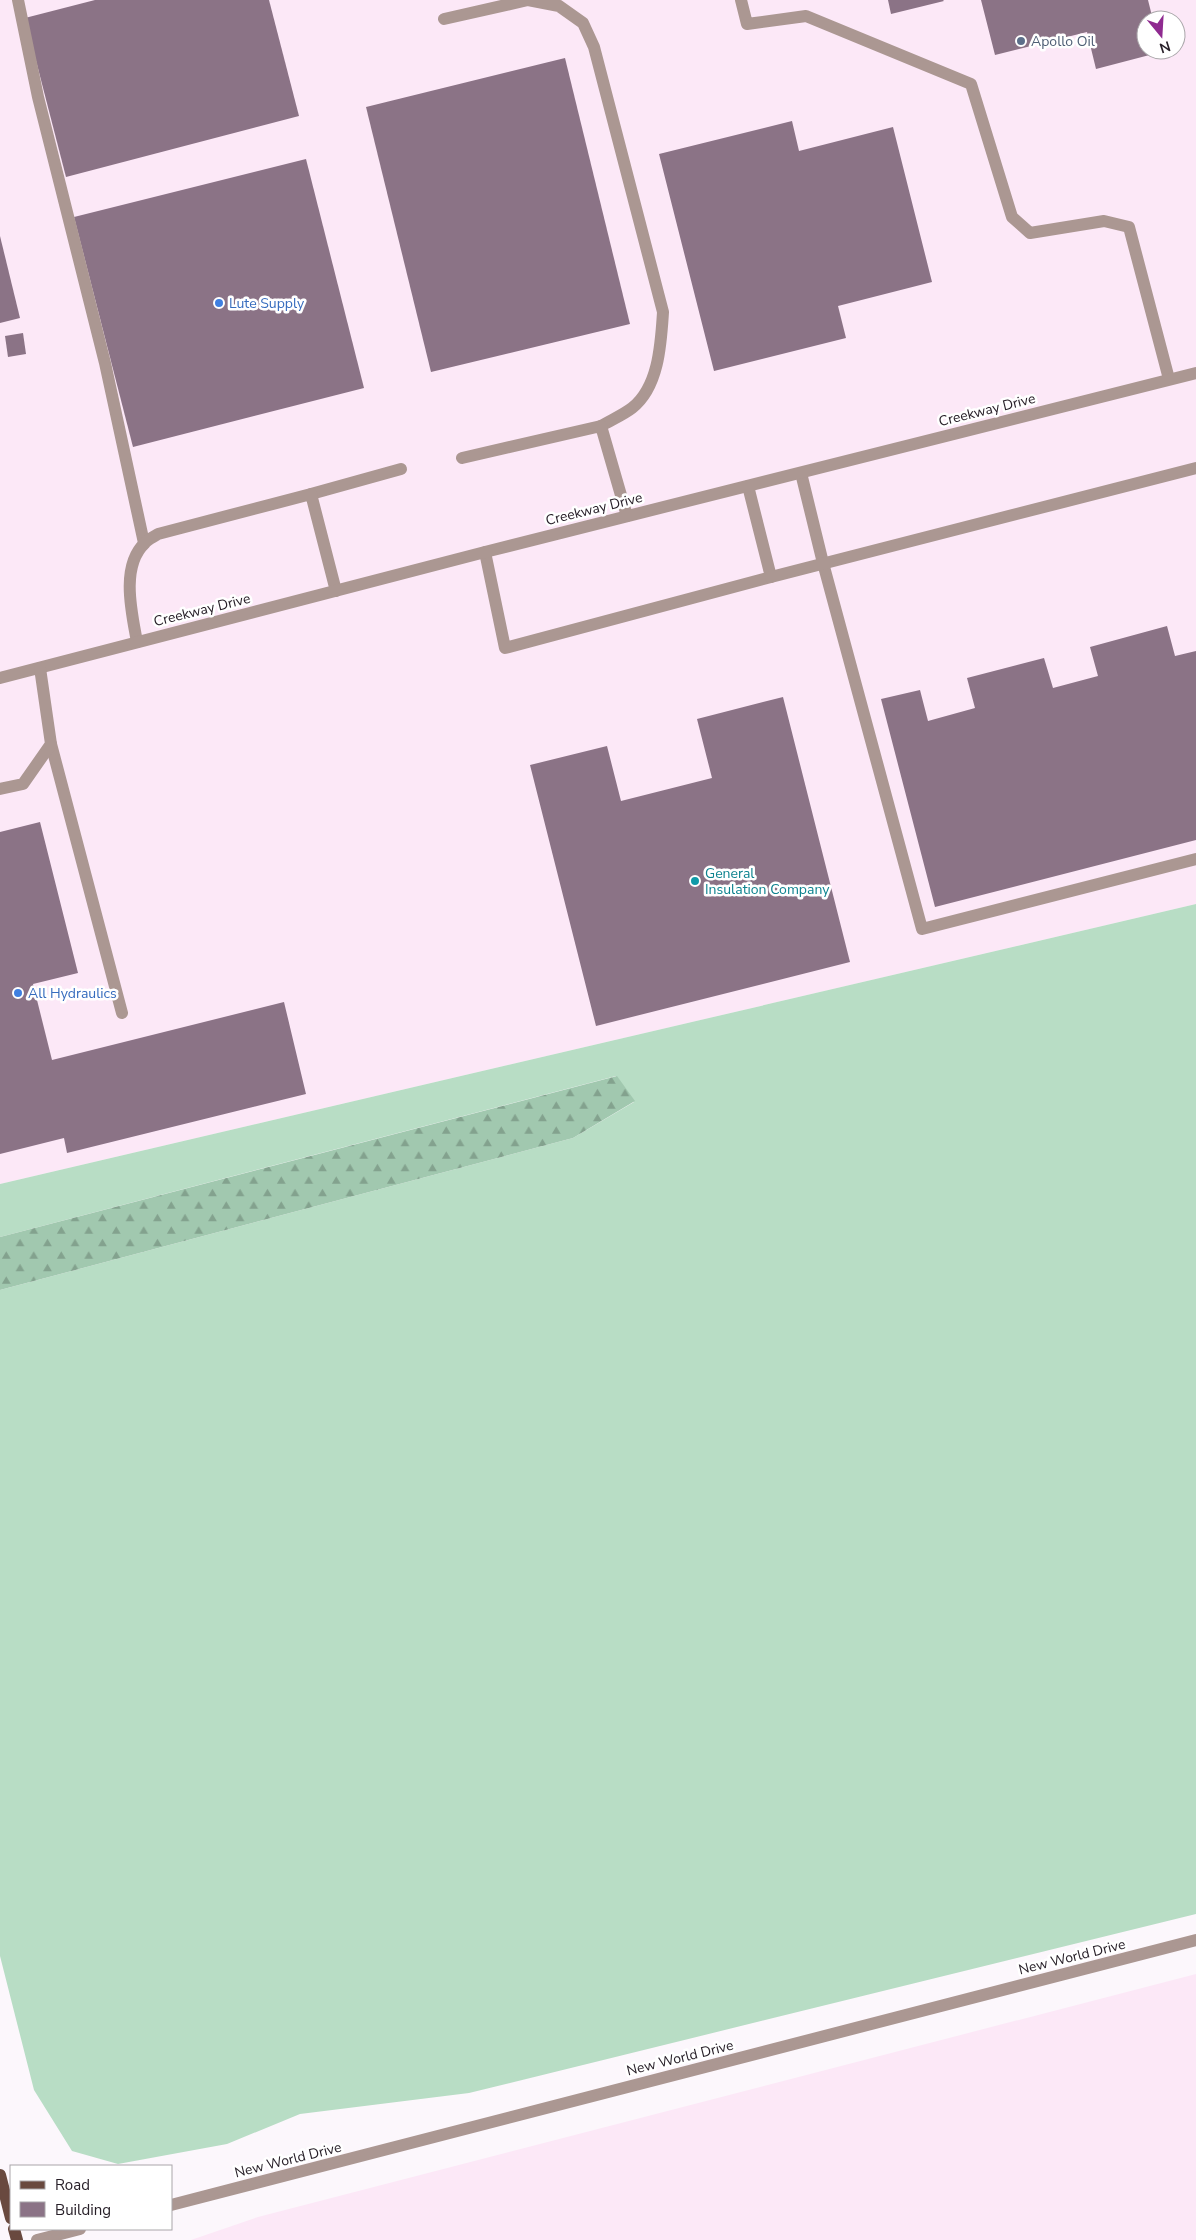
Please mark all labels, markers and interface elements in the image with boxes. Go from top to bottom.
north arrow [1136,10,1186,60]
place label: Apollo Oil [1031,32,1096,51]
marker: Apollo Oil [1015,35,1027,47]
text: N [1157,36,1173,58]
place label: Lute Supply [229,294,305,313]
marker: Lute Supply [213,297,225,309]
street label: Creekway Drive [937,389,1037,431]
street label: Creekway Drive [544,488,644,530]
street label: Creekway Drive [152,589,252,631]
place label: General Insulation Company [705,864,830,899]
marker: General Insulation Company [689,875,701,887]
place label: All Hydraulics [28,984,117,1003]
marker: All Hydraulics [12,987,24,999]
street label: New World Drive [1017,1935,1127,1979]
street label: New World Drive [625,2036,735,2080]
street label: New World Drive [233,2138,343,2182]
legend [10,2165,172,2230]
text: Road [55,2175,90,2195]
text: Building [55,2200,111,2220]

